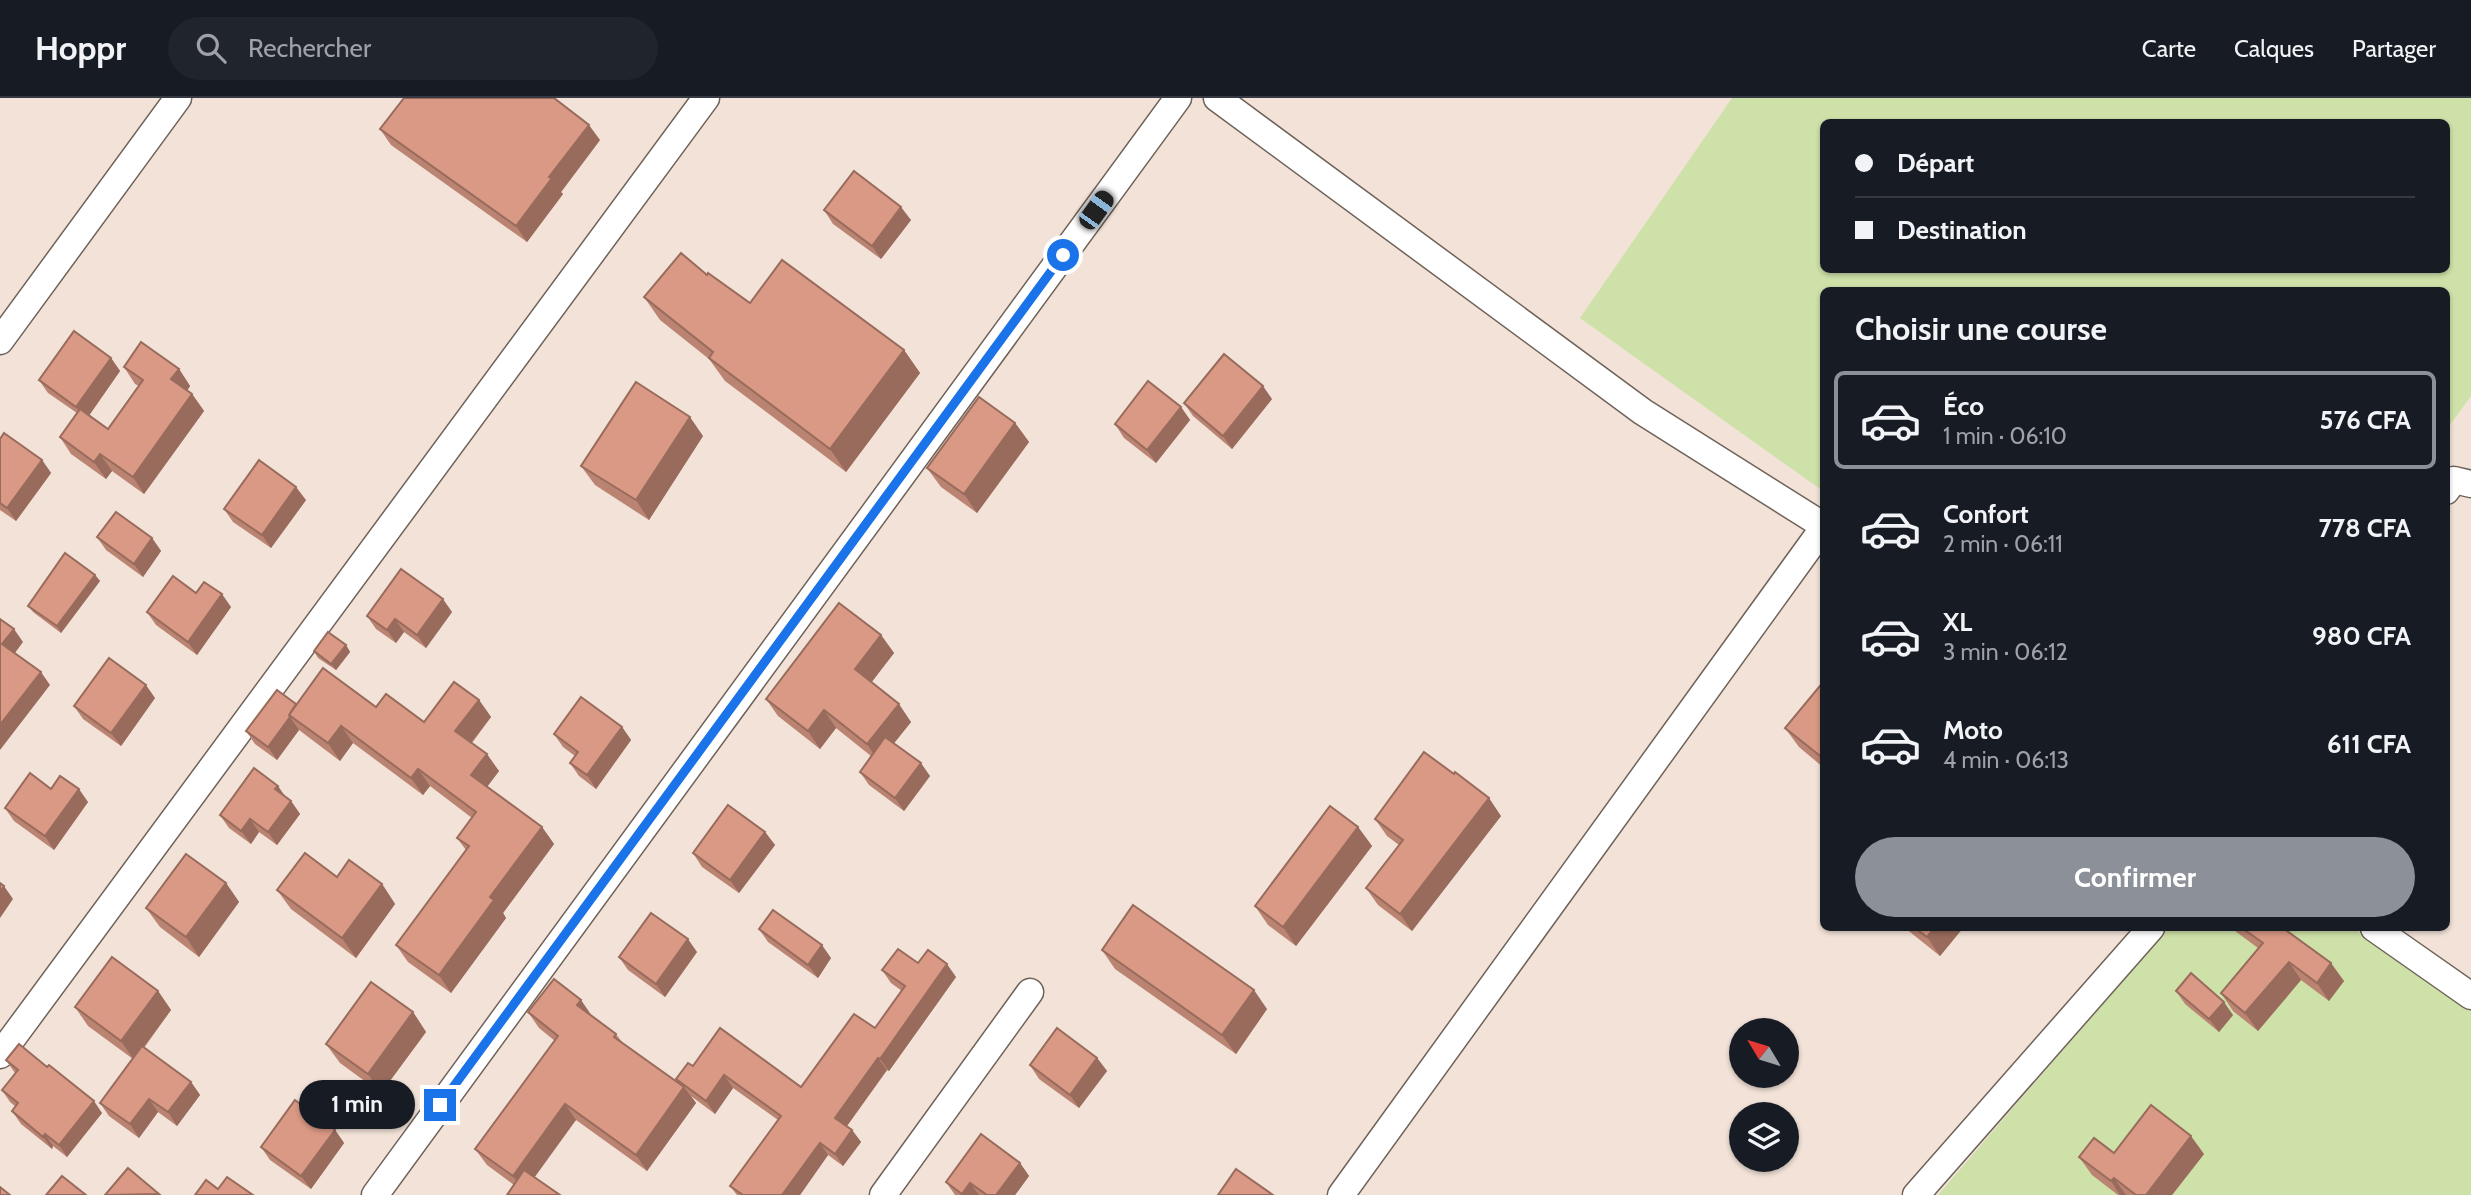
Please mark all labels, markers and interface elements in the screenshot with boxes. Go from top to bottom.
search box [168,17,658,80]
text: Hoppr [35,28,126,68]
icon: search [192,29,230,67]
text: Rechercher [248,32,371,64]
text: Carte [2142,34,2196,63]
text: Calques [2234,34,2314,63]
text: Partager [2352,34,2436,63]
text: Départ [1897,147,1974,179]
car [1076,187,1117,233]
text: Destination [1897,214,2027,246]
route start [1047,239,1079,271]
text: Choisir une course [1855,309,2107,348]
icon: car [1859,389,1922,452]
text: Éco [1943,390,1984,422]
text: 576 CFA [2320,404,2411,436]
text: 1 min · 06:10 [1943,422,2067,450]
icon: car [1859,497,1922,560]
text: Confort [1943,498,2029,530]
text: 778 CFA [2319,512,2411,544]
text: 2 min · 06:11 [1943,530,2063,558]
icon: car [1859,605,1922,668]
text: XL [1943,606,1972,638]
text: 980 CFA [2312,620,2411,652]
text: 3 min · 06:12 [1943,638,2068,666]
icon: car [1859,713,1922,776]
text: Moto [1943,714,2003,746]
text: 611 CFA [2327,728,2411,760]
text: 4 min · 06:13 [1943,746,2069,774]
button: Confirmer [1855,837,2415,917]
north arrow [1729,1018,1799,1088]
map controls [1729,1018,1799,1172]
callout: 1 min [300,1080,416,1130]
route end [424,1089,456,1121]
text: 1 min [331,1090,383,1118]
button: layers [1729,1102,1799,1172]

